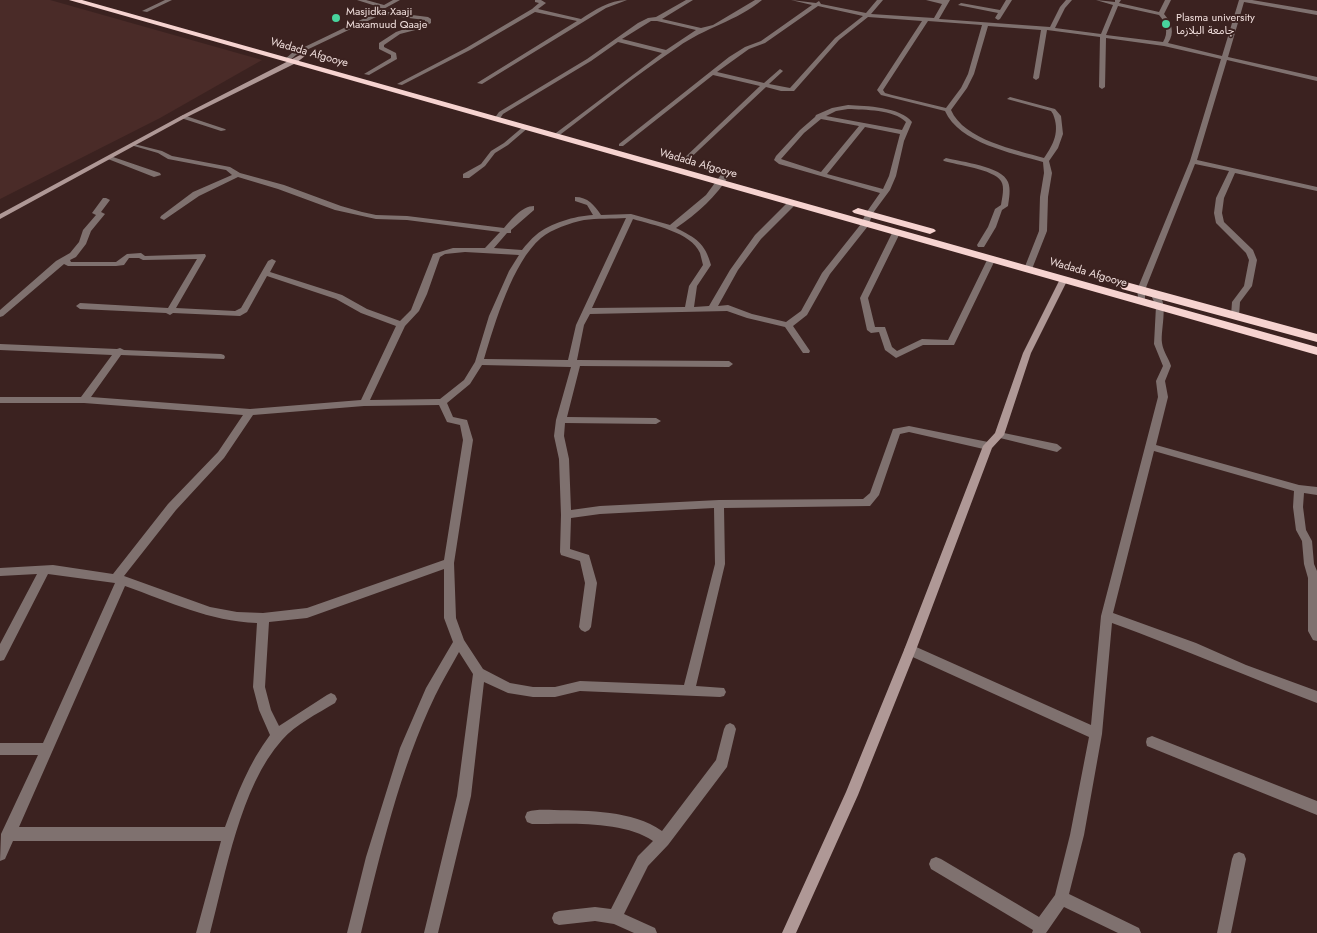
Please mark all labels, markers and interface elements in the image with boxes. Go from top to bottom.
place label: Masjidka Xaaji Maxamuud Qaaje [346,5,427,31]
place label: Plasma university جامعة البلازما [1176,11,1255,37]
marker: Masjidka Xaaji Maxamuud Qaaje [330,12,342,24]
marker: Plasma university جامعة البلازما [1160,18,1172,30]
street label: Wadada Afgooye [269,36,349,70]
street label: Wadada Afgooye [658,147,738,181]
street label: Wadada Afgooye [1048,256,1128,290]

